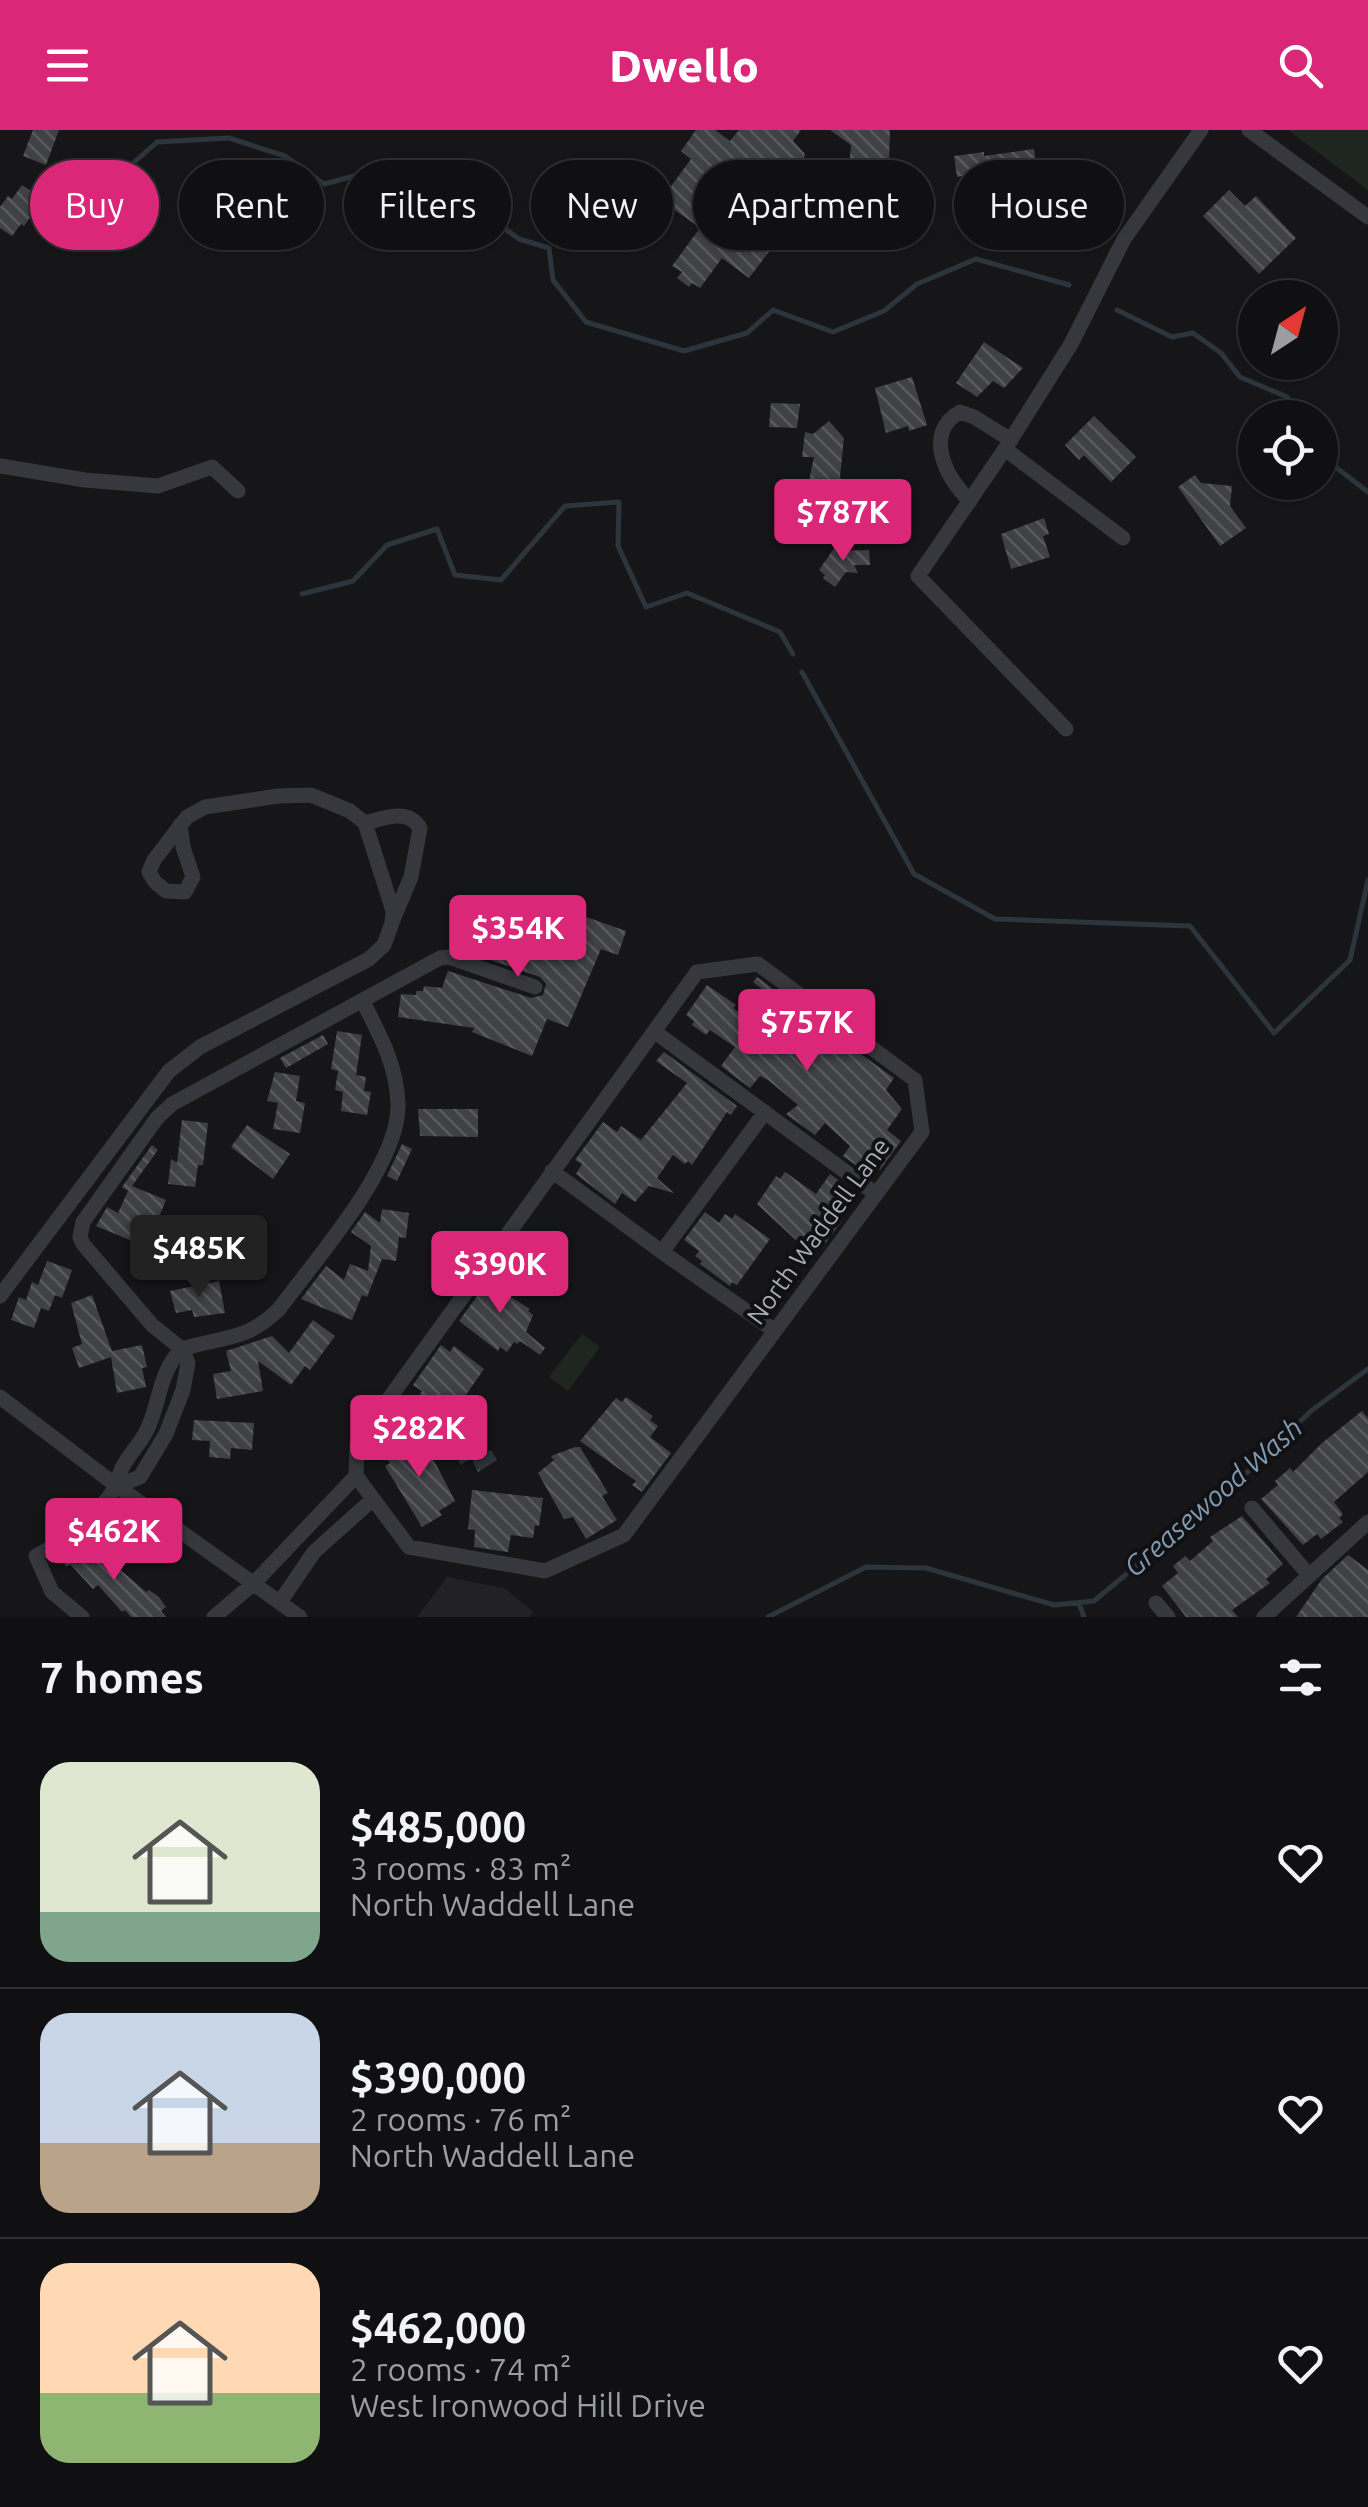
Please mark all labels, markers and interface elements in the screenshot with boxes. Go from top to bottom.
icon: menu [40,38,95,93]
icon: search [1273,38,1328,93]
text: Dwello [609,40,759,91]
chip: Buy [30,160,159,250]
chip: Rent [179,160,324,250]
chip: Filters [344,160,511,250]
chip: New [531,160,673,250]
chip: Apartment [693,160,934,250]
chip: House [954,160,1124,250]
north arrow [1238,280,1338,380]
map controls [1238,280,1338,500]
button: locate [1238,400,1338,500]
pin: $787K [773,479,913,564]
text: $787K [796,493,890,529]
pin: $354K [448,895,588,980]
text: $354K [471,909,565,945]
pin: $757K [737,989,877,1074]
text: $757K [760,1003,854,1039]
street label: North Waddell Lane [741,1133,895,1329]
pin: $485K [129,1215,269,1300]
text: $485K [152,1229,246,1265]
pin: $390K [430,1231,570,1316]
text: $390K [453,1245,547,1281]
pin: $282K [349,1395,489,1480]
text: $282K [372,1409,466,1445]
water label: Greasewood Wash [1118,1411,1308,1582]
pin: $462K [44,1498,184,1583]
text: $462K [67,1512,161,1548]
icon: filters [1273,1650,1328,1705]
text: 7 homes [40,1654,204,1701]
icon: home [120,1802,240,1922]
text: $485,000 [350,1803,526,1850]
icon: heart [1273,1835,1328,1890]
text: 3 rooms · 83 m² [350,1850,571,1886]
text: North Waddell Lane [350,1886,635,1922]
icon: home [120,2053,240,2173]
text: $390,000 [350,2054,526,2101]
icon: heart [1273,2086,1328,2141]
text: 2 rooms · 76 m² [350,2101,571,2137]
text: North Waddell Lane [350,2137,635,2173]
icon: home [120,2303,240,2423]
text: $462,000 [350,2304,526,2351]
icon: heart [1273,2336,1328,2391]
text: 2 rooms · 74 m² [350,2351,571,2387]
text: West Ironwood Hill Drive [350,2387,706,2423]

